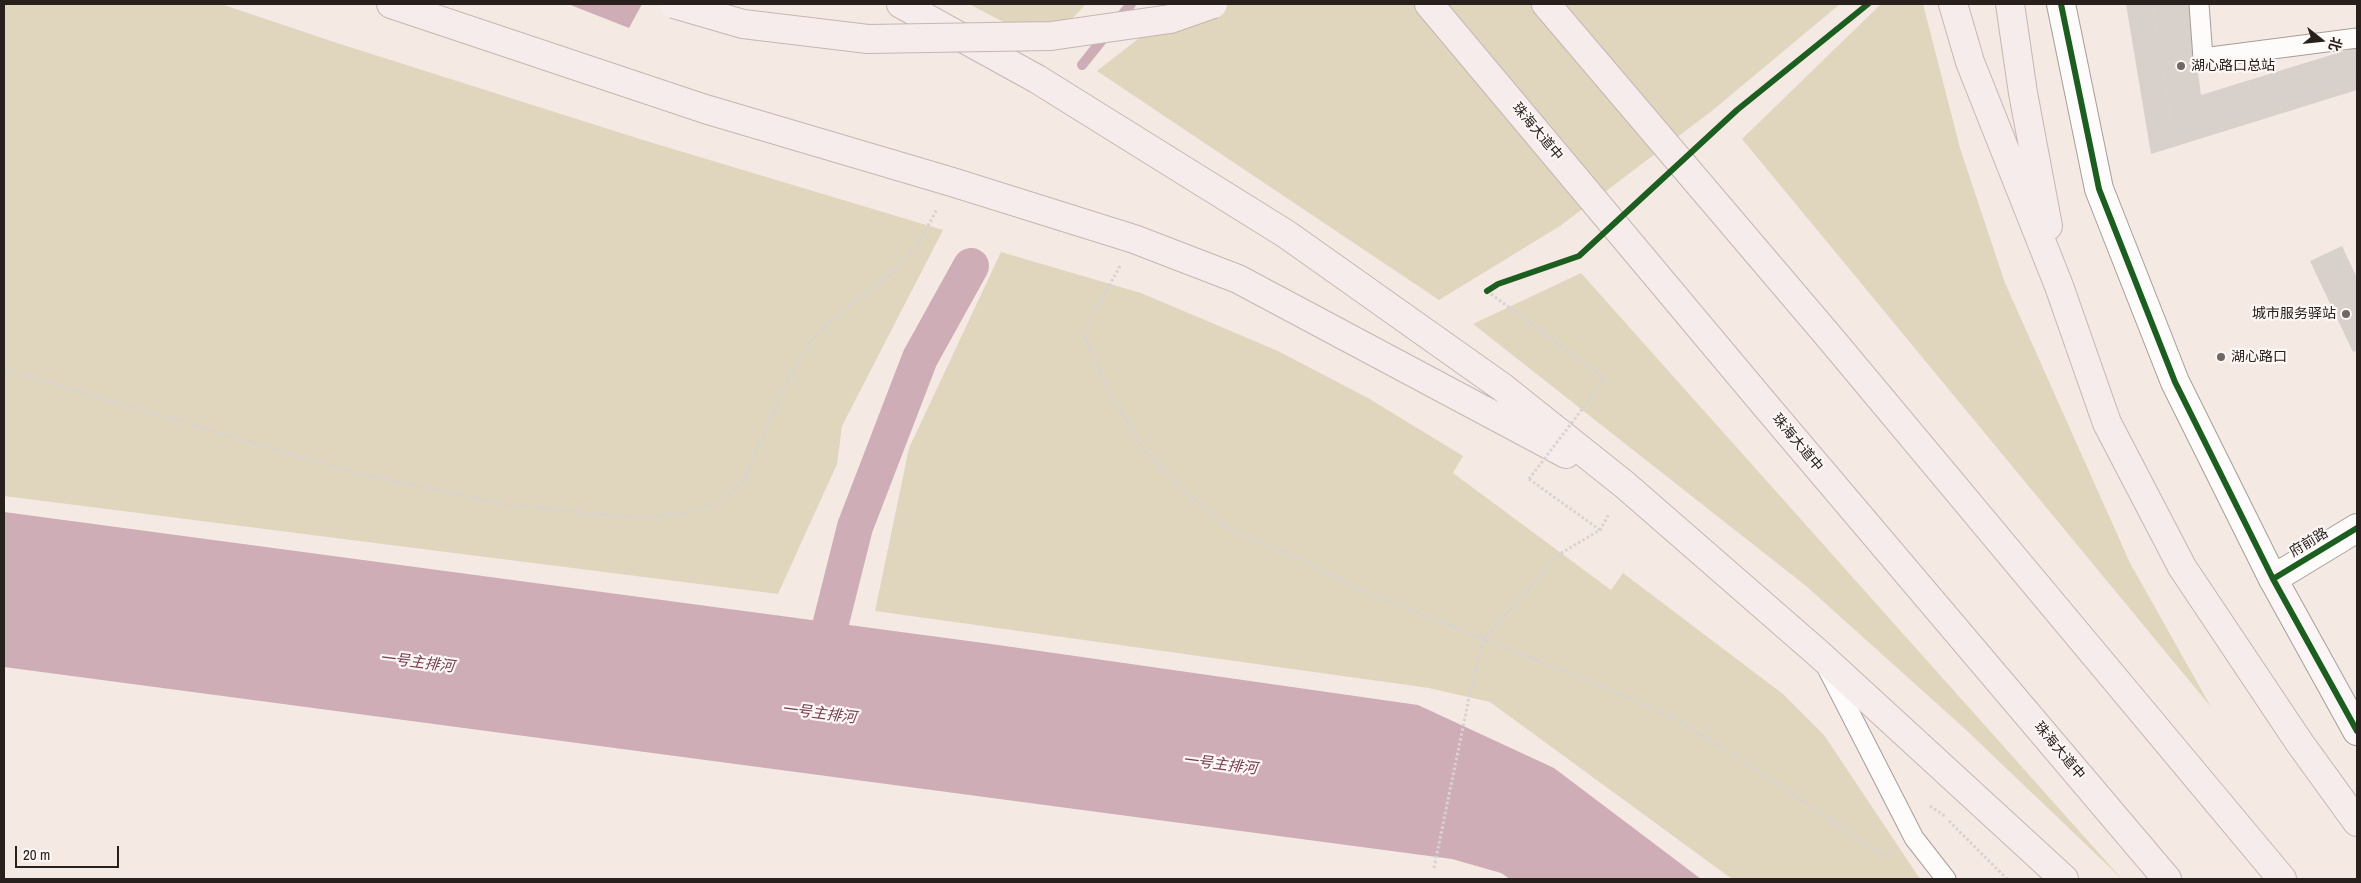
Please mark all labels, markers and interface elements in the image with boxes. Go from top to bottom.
north arrow [2296,15,2346,65]
text: 北 [2325,35,2346,53]
place label: 湖心路口总站 [2191,58,2275,74]
marker: 湖心路口总站 [2175,60,2187,72]
street label: 珠海大道中 [1508,100,1566,164]
place label: 城市服务驿站 [2252,306,2336,322]
marker: 城市服务驿站 [2340,308,2352,320]
place label: 湖心路口 [2231,349,2287,365]
marker: 湖心路口 [2215,351,2227,363]
street label: 珠海大道中 [1768,411,1826,475]
street label: 府前路 [2287,525,2331,561]
water label: 一号主排河 [379,649,455,677]
water label: 一号主排河 [781,700,857,728]
street label: 珠海大道中 [2030,719,2088,783]
water label: 一号主排河 [1182,751,1258,779]
scale bar [18,836,121,868]
text: 20 m [23,844,50,865]

